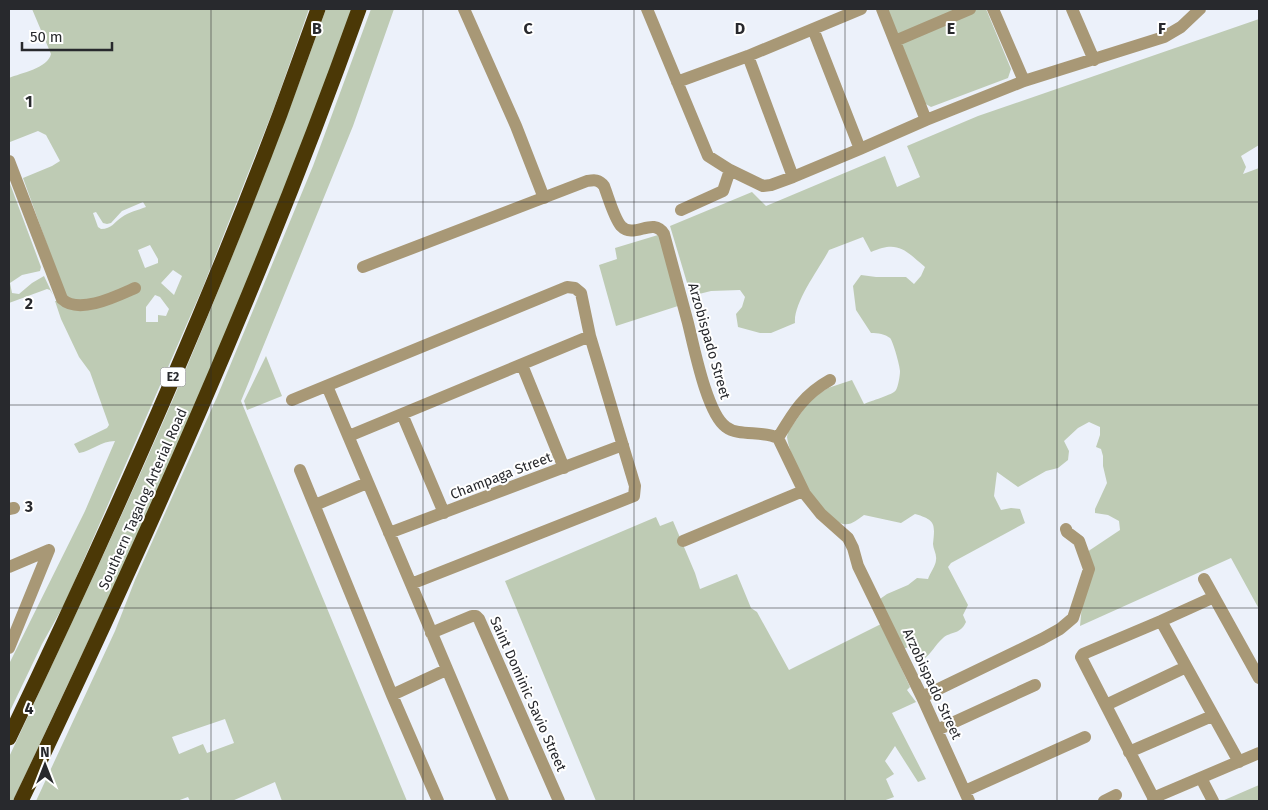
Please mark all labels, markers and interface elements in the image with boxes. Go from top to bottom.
text: B [312,19,322,38]
text: C [523,19,533,38]
text: D [735,19,745,38]
text: E [947,19,955,38]
text: F [1158,19,1166,38]
scale bar [22,20,112,52]
text: 50 m [30,28,63,46]
text: 1 [25,92,33,111]
street label: Arzobispado Street [684,281,734,402]
text: 2 [25,294,33,313]
road number: E2 [160,368,186,387]
street label: Southern Tagalog Arterial Road [95,406,191,592]
street label: Champaga Street [448,448,555,503]
text: 3 [24,497,33,516]
street label: Saint Dominic Savio Street [486,614,570,775]
street label: Arzobispado Street [899,626,966,743]
text: 4 [24,699,34,718]
north arrow [20,740,70,790]
text: N [40,744,50,761]

